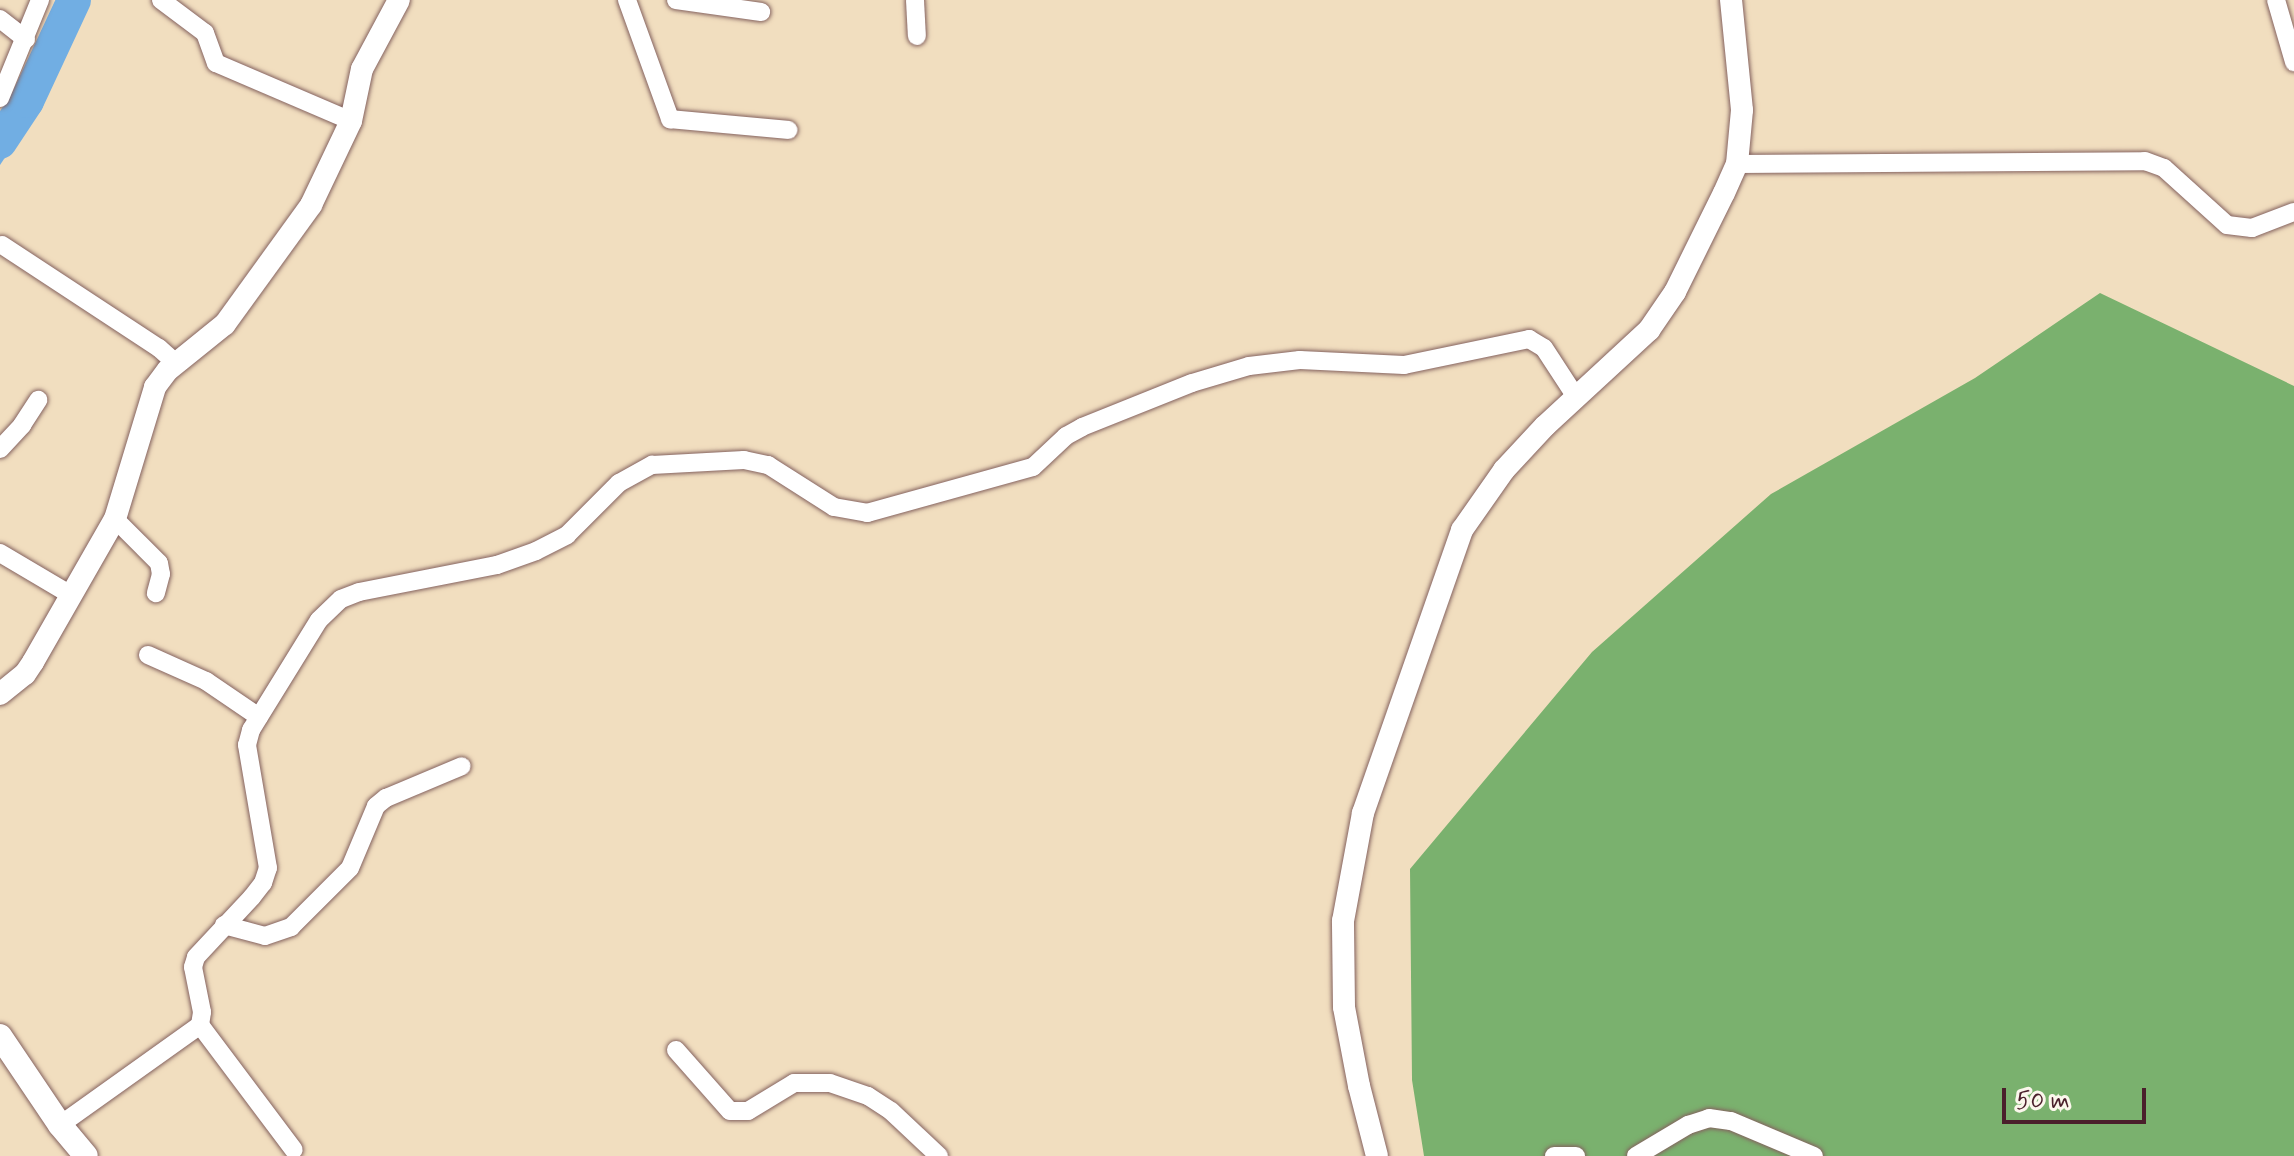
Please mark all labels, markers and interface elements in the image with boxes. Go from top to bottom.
scale bar [2006,1072,2150,1122]
text: 50 m [2016,1086,2070,1117]

